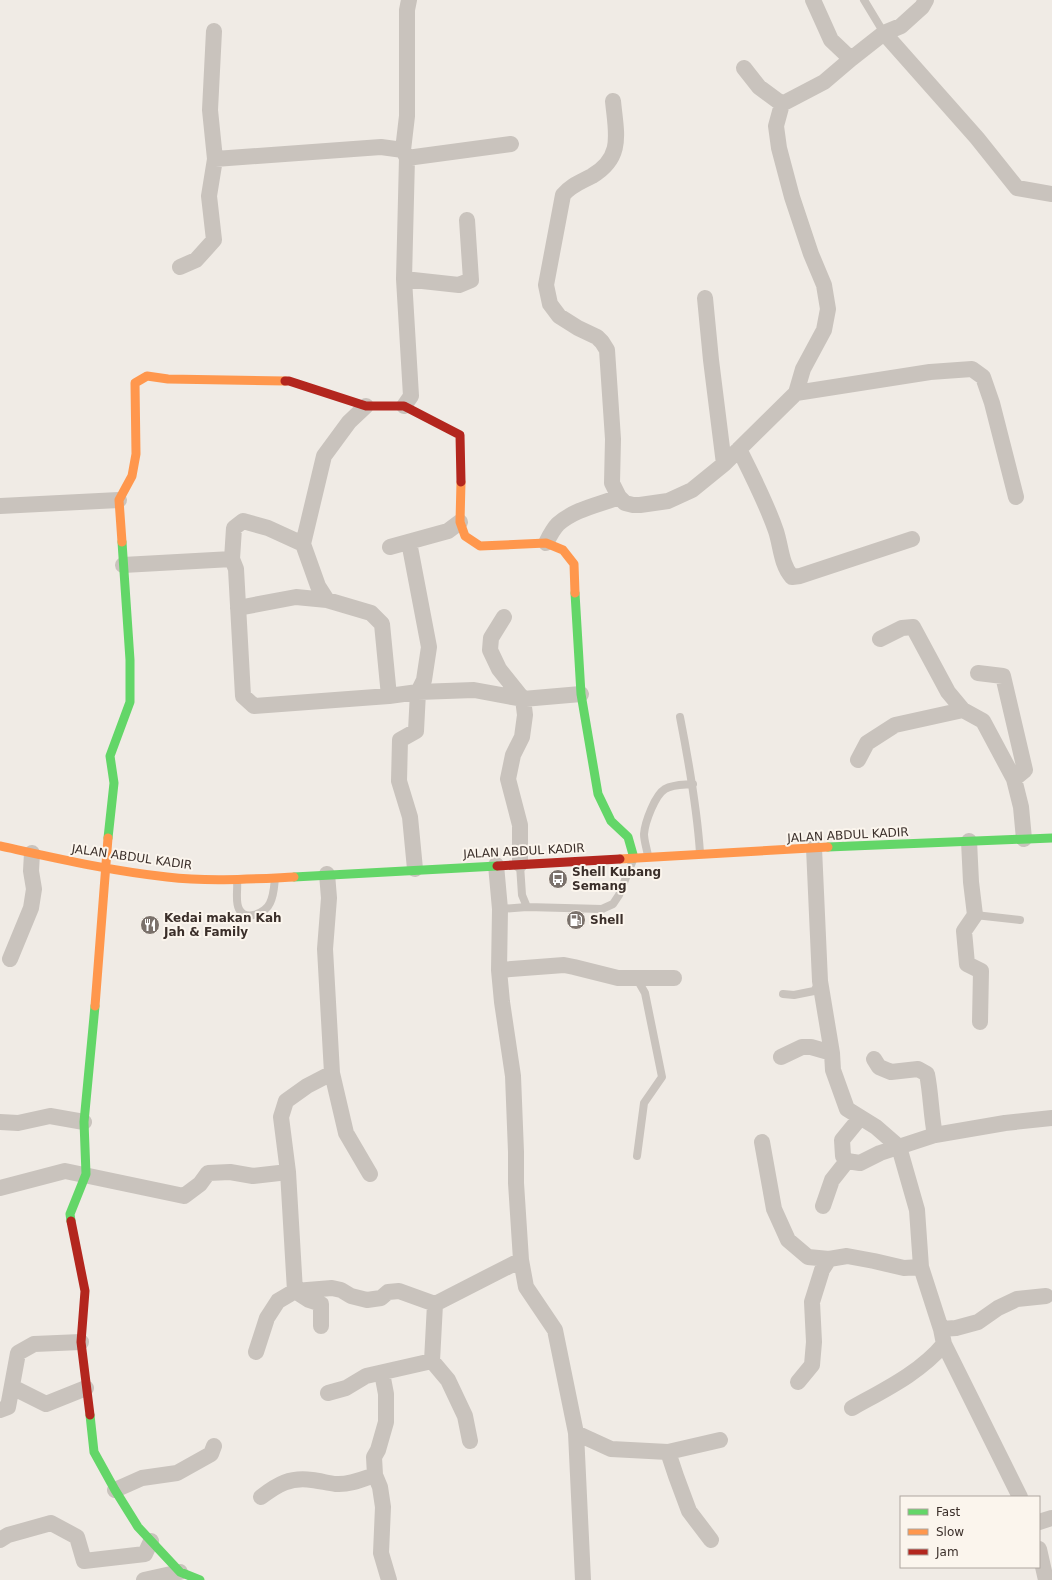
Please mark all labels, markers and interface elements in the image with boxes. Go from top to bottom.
street label: JALAN ABDUL KADIR [786,825,909,845]
street label: JALAN ABDUL KADIR [70,841,193,872]
street label: JALAN ABDUL KADIR [462,841,585,861]
place label: Shell Kubang Semang [572,865,661,893]
bus stop icon: Shell Kubang Semang [547,868,569,890]
fuel station icon: Shell [565,909,587,931]
place label: Kedai makan Kah Jah & Family [163,911,282,939]
place label: Shell [590,913,624,927]
restaurant icon: Kedai makan Kah Jah & Family [139,914,161,936]
legend [900,1496,1040,1568]
text: Fast [936,1505,960,1519]
text: Slow [936,1525,964,1539]
text: Jam [935,1545,959,1559]

